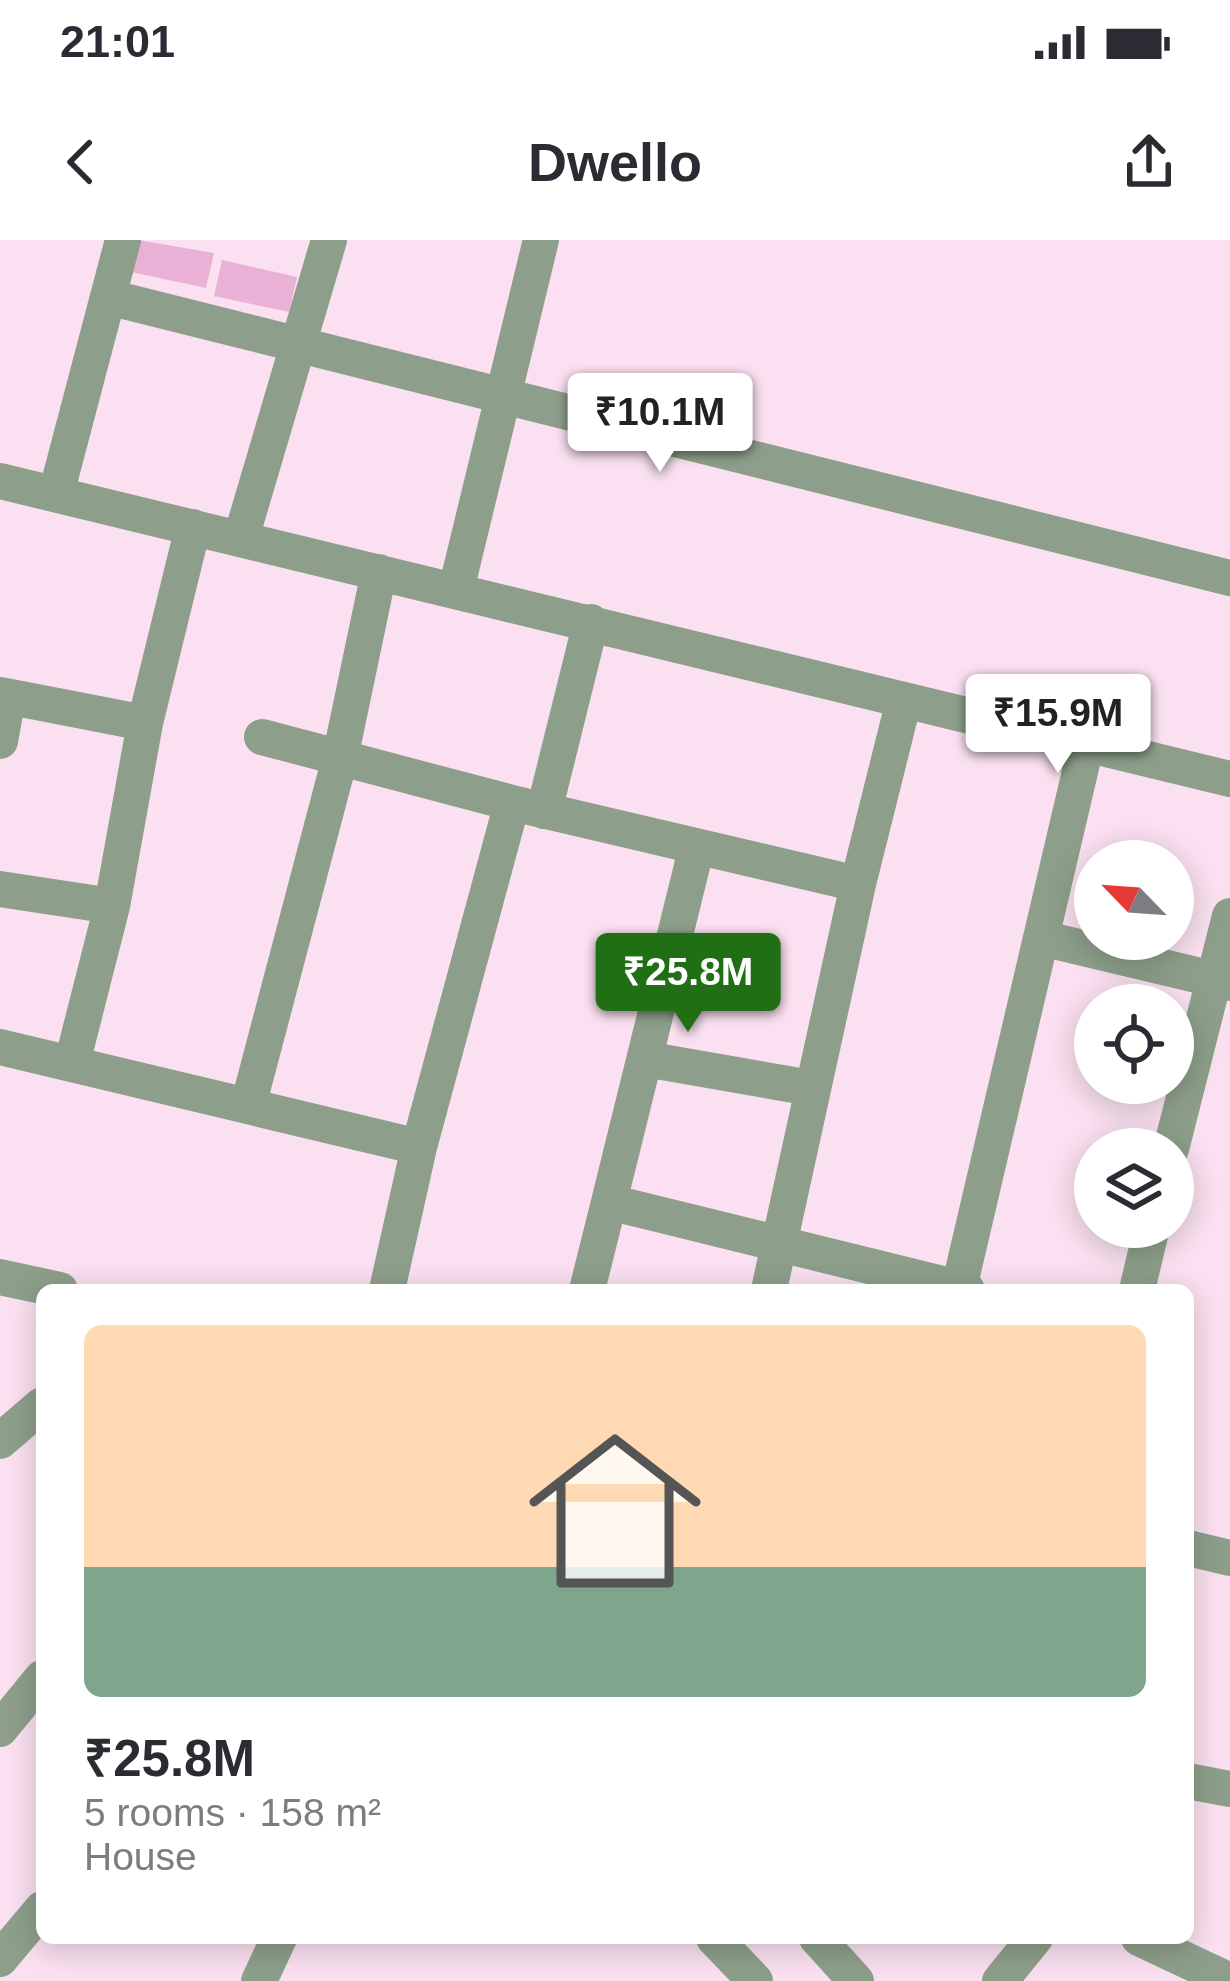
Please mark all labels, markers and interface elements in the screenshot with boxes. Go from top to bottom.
text: 21:01 [60,16,175,67]
icon: back [48,129,114,195]
icon: share [1116,129,1182,195]
text: Dwello [528,132,702,192]
pin: ₹10.1M [562,373,758,475]
text: ₹10.1M [595,390,725,433]
pin: ₹15.9M [960,674,1156,776]
text: ₹15.9M [993,691,1123,734]
north arrow [1074,840,1194,960]
map controls [1074,840,1194,1248]
pin: ₹25.8M [590,933,786,1035]
text: ₹25.8M [623,950,753,993]
button: locate [1074,984,1194,1104]
button: layers [1074,1128,1194,1248]
icon: home [507,1403,723,1619]
text: ₹25.8M [84,1730,255,1787]
text: 5 rooms · 158 m² [84,1791,381,1834]
text: House [84,1835,197,1878]

